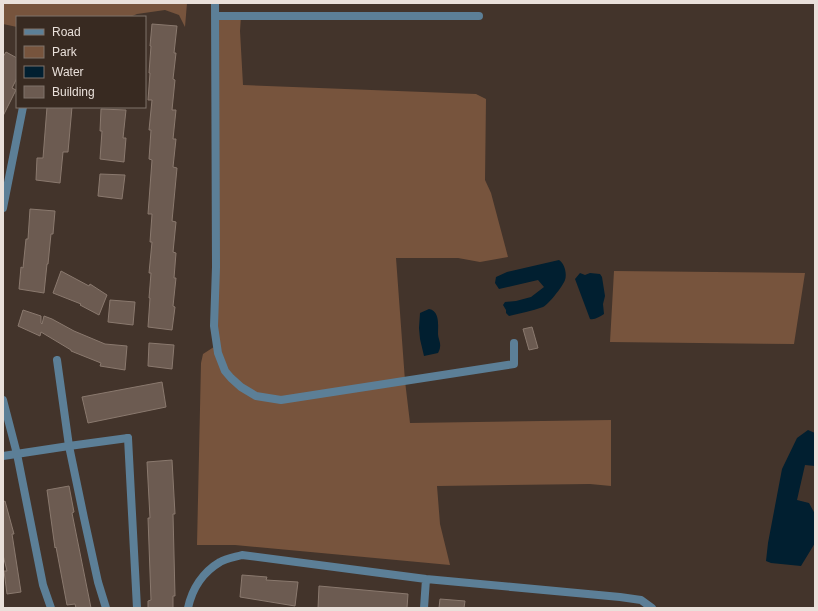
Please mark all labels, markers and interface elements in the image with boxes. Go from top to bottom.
legend [16,16,146,108]
text: Road [52,25,81,39]
text: Park [52,45,78,59]
text: Water [52,65,84,79]
text: Building [52,85,95,99]

